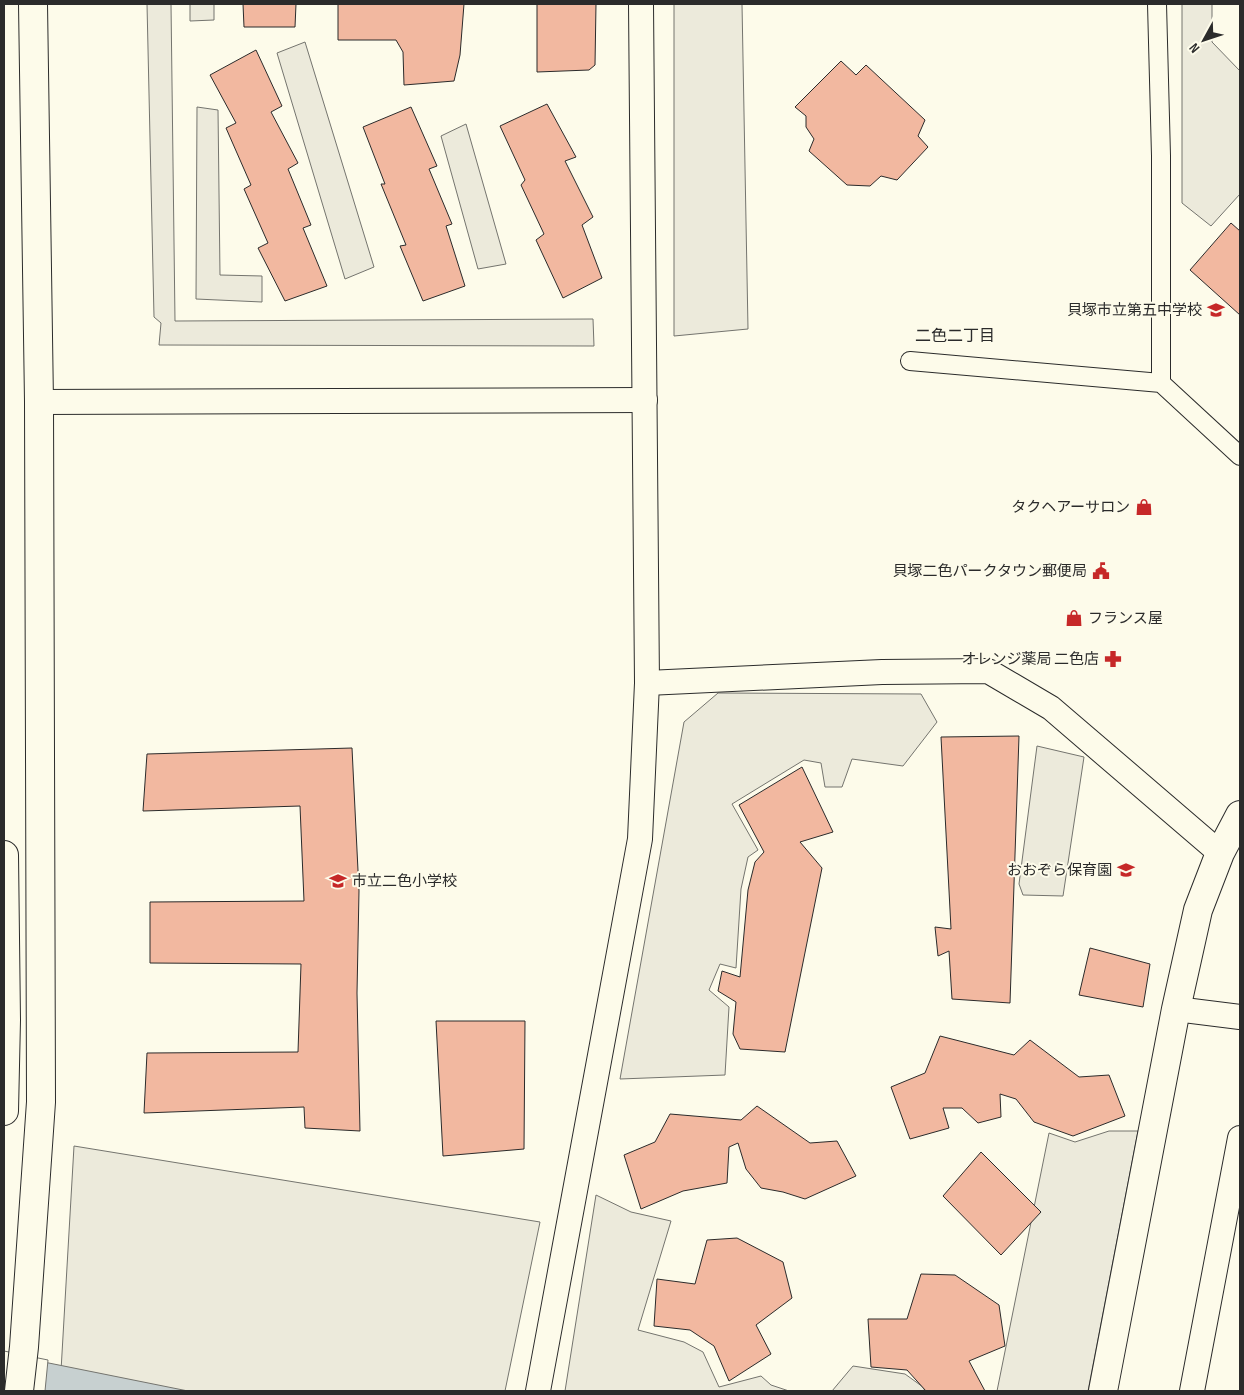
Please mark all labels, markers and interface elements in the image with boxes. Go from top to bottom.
north arrow [1179,15,1229,65]
text: N [1186,40,1203,56]
school or university icon: 貝塚市立第五中学校 [1206,300,1226,320]
place label: 貝塚市立第五中学校 [1067,301,1202,320]
district label: 二色二丁目 [915,327,995,346]
shop icon: タクヘアーサロン [1134,497,1154,517]
place label: タクヘアーサロン [1011,498,1130,517]
public building icon: 貝塚二色パークタウン郵便局 [1091,561,1111,581]
place label: 貝塚二色パークタウン郵便局 [893,562,1087,581]
shop icon: フランス屋 [1064,608,1084,628]
place label: フランス屋 [1088,609,1163,628]
pharmacy icon: オレンジ薬局 二色店 [1103,649,1123,669]
place label: オレンジ薬局 二色店 [962,650,1099,669]
school or university icon: おおぞら保育園 [1116,860,1136,880]
place label: おおぞら保育園 [1007,861,1112,880]
school or university icon: 市立二色小学校 [328,871,348,891]
place label: 市立二色小学校 [352,872,457,891]

